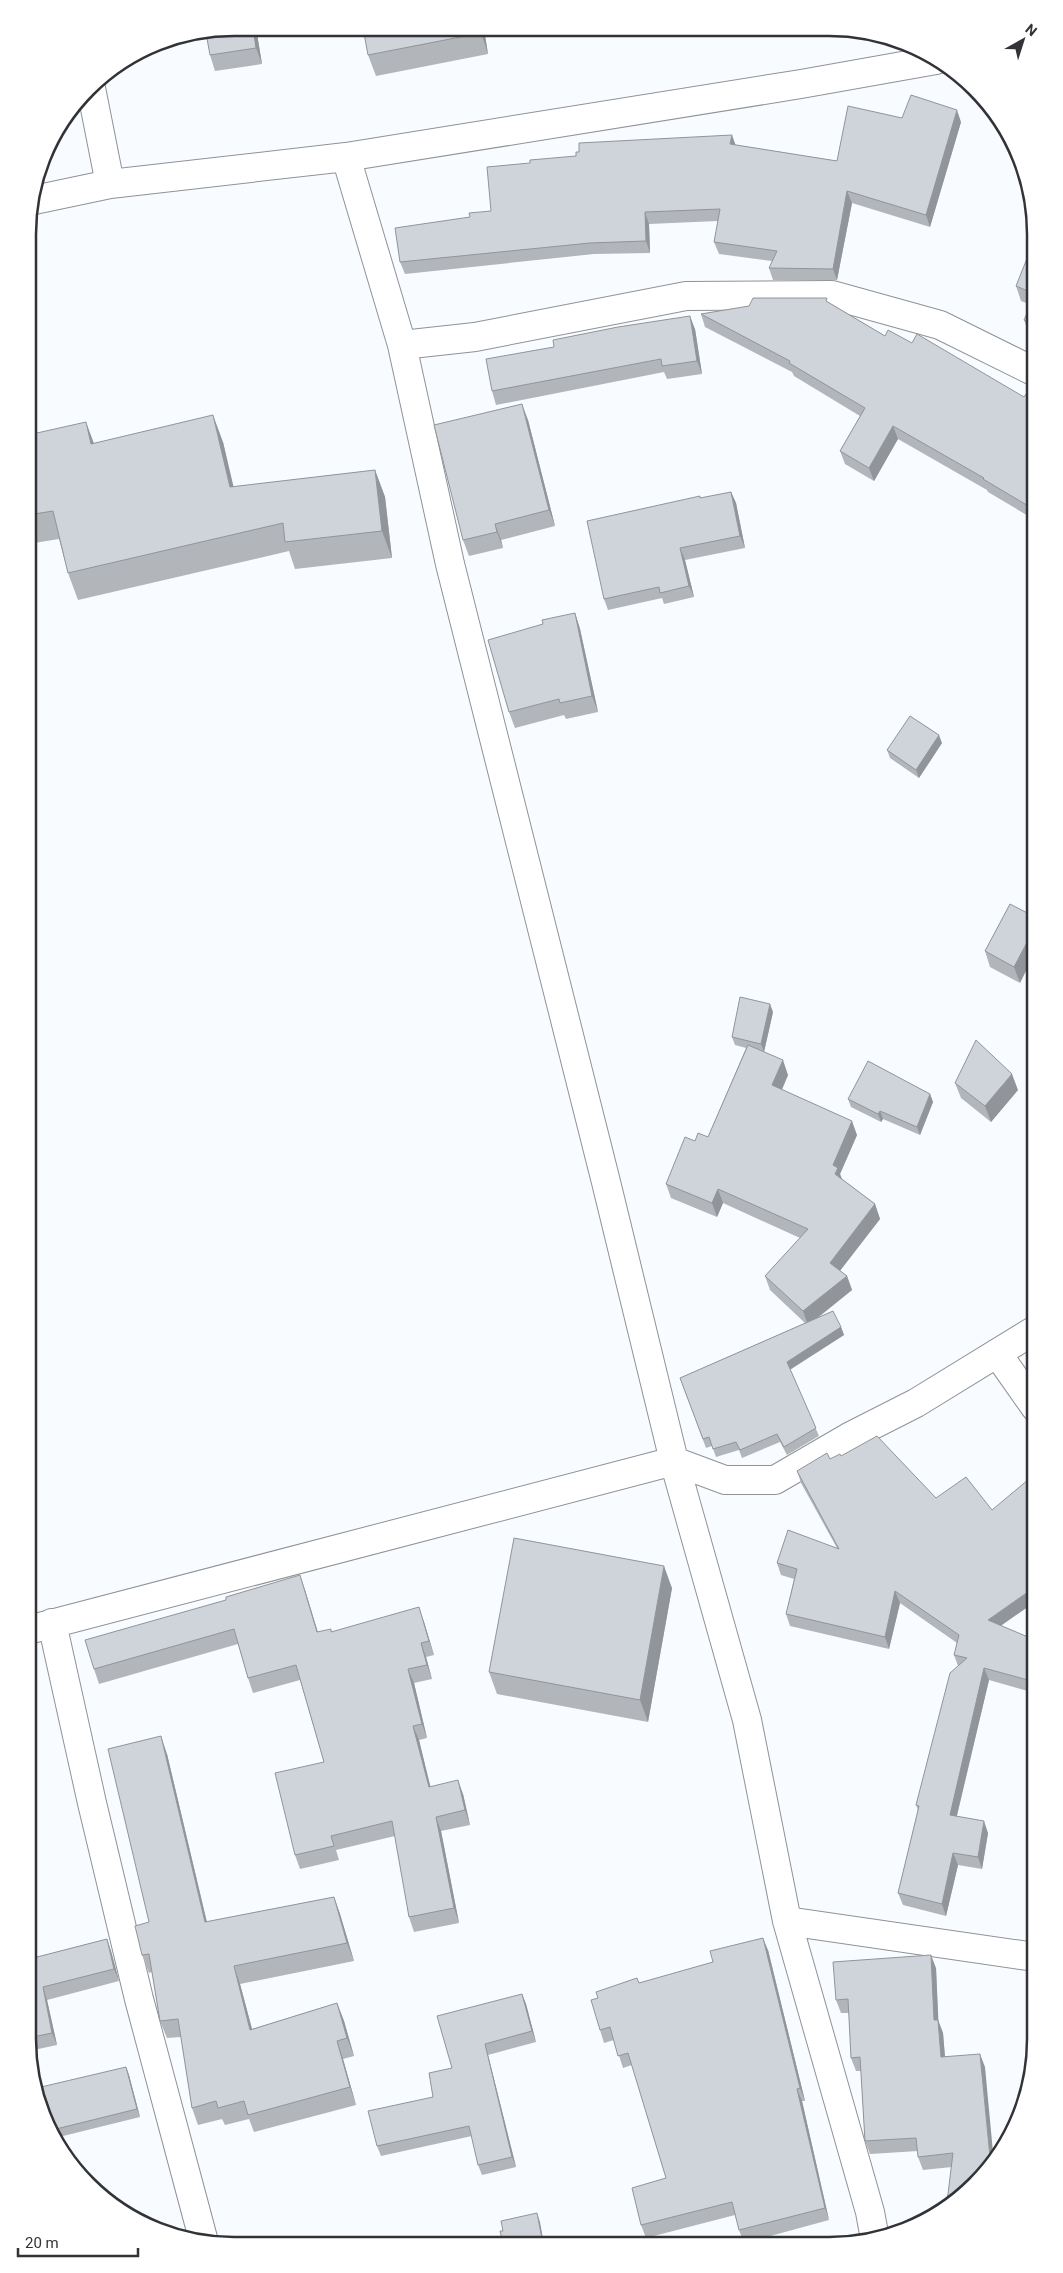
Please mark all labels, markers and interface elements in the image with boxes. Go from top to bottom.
north arrow [998,15,1048,65]
text: N [1022,21,1040,39]
scale bar [18,2226,138,2258]
text: 20 m [25,2234,59,2252]

